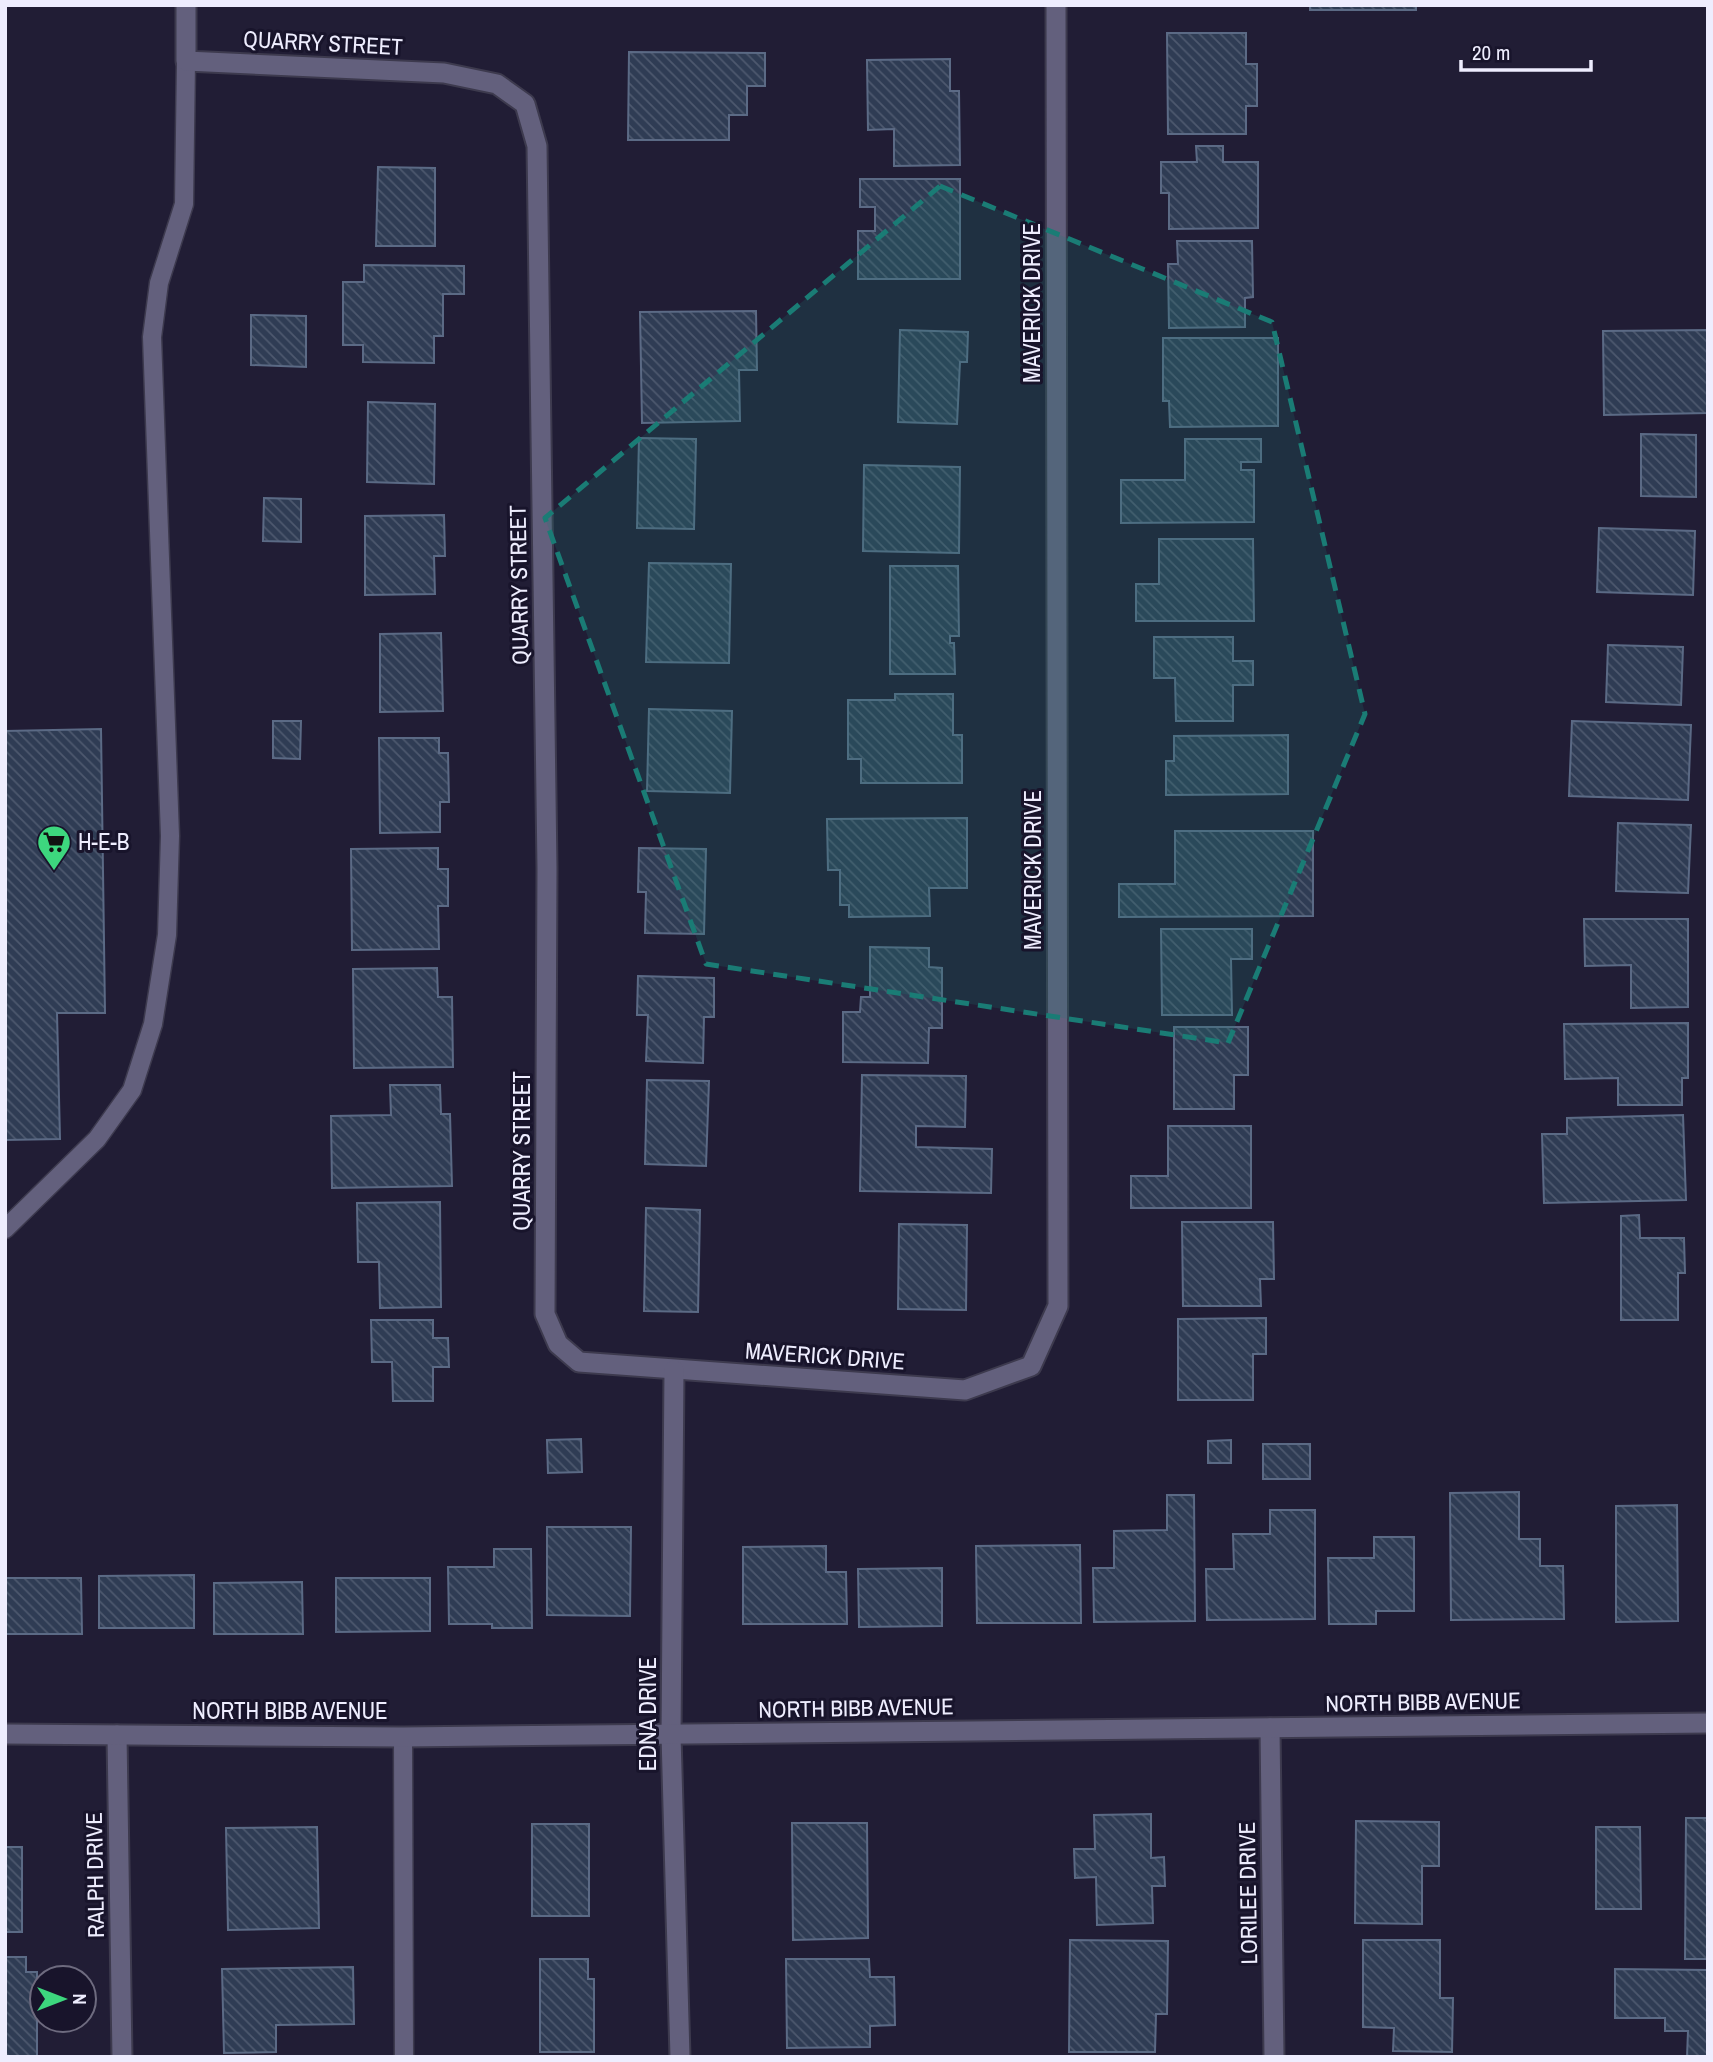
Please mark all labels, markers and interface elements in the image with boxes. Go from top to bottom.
street label: QUARRY STREET [242,23,404,62]
scale bar [1461,28,1590,72]
text: 20 m [1472,38,1510,67]
street label: MAVERICK DRIVE [1016,223,1047,383]
street label: QUARRY STREET [502,504,535,665]
street label: MAVERICK DRIVE [1017,790,1048,950]
supermarket icon: H-E-B [35,823,73,872]
place label: H-E-B [78,826,129,857]
street label: QUARRY STREET [506,1071,537,1231]
street label: MAVERICK DRIVE [744,1334,906,1377]
street label: EDNA DRIVE [632,1657,663,1771]
street label: NORTH BIBB AVENUE [1325,1684,1521,1719]
street label: NORTH BIBB AVENUE [758,1690,954,1725]
street label: NORTH BIBB AVENUE [192,1695,388,1726]
street label: RALPH DRIVE [78,1812,111,1938]
street label: LORILEE DRIVE [1231,1821,1264,1965]
north arrow [28,1964,98,2034]
text: N [67,1993,93,2005]

